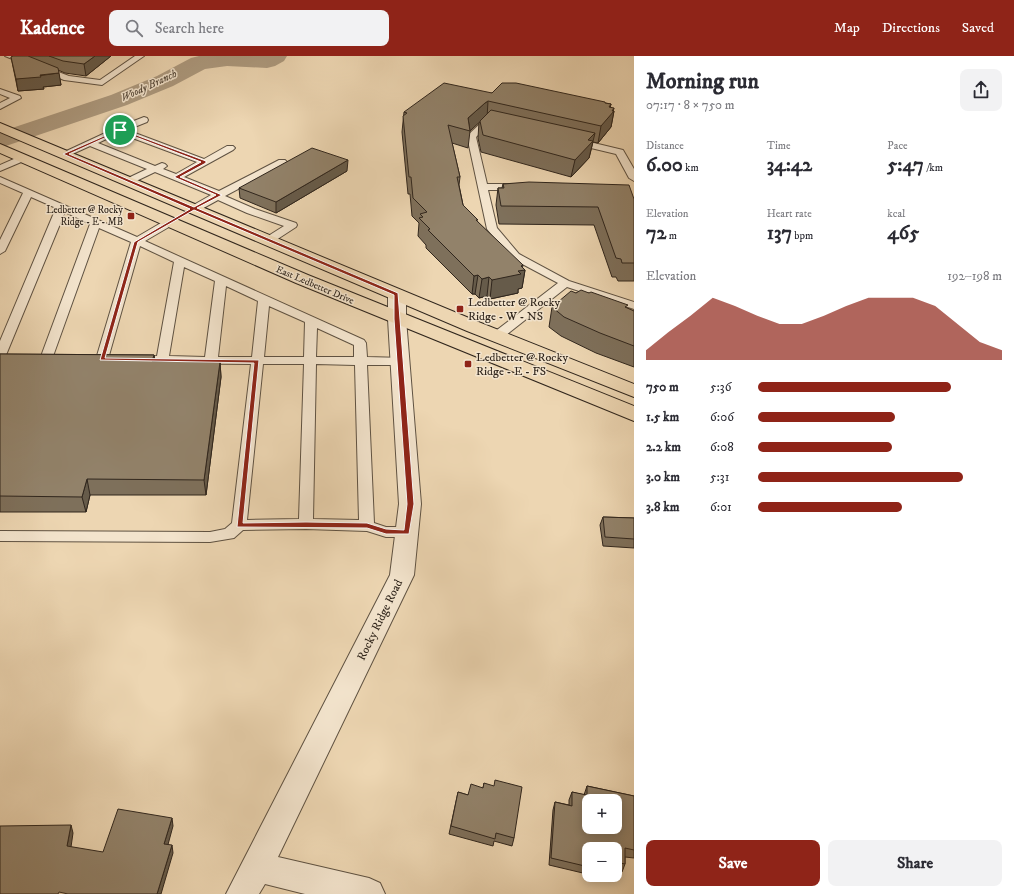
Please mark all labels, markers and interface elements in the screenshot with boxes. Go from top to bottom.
search box [109,10,389,46]
text: Kadence [20,17,85,40]
icon: search [123,17,145,39]
text: Search here [155,19,224,38]
text: Map [834,19,860,37]
text: Directions [882,19,940,37]
text: Saved [962,19,994,37]
water label: Woody Branch [119,67,179,105]
text: Morning run [646,68,759,95]
button: share [960,69,1002,111]
text: 07:17 · 8 × 750 m [646,97,735,113]
pin [103,113,137,147]
icon: arrive [109,119,131,141]
text: Distance [646,139,684,153]
text: Time [767,139,791,153]
text: Pace [887,139,908,153]
text: 6.00 [646,153,683,178]
text: 34:42 [767,153,812,178]
text: 5:47 [887,153,924,178]
text: km [683,161,699,175]
text: /km [924,161,943,175]
place label: Ledbetter @ Rocky Ridge - E - MB [46,204,123,228]
text: Elevation [646,207,689,221]
text: Heart rate [767,207,812,221]
text: kcal [887,207,905,221]
marker: Ledbetter @ Rocky Ridge - E - MB [126,211,136,221]
text: 72 [646,221,666,246]
text: 137 [767,221,792,246]
text: 465 [887,221,919,246]
text: m [666,229,677,243]
text: bpm [792,229,813,243]
street label: East Ledbetter Drive [274,263,356,307]
text: Elevation [646,268,696,284]
text: 192–198 m [947,268,1002,284]
place label: Ledbetter @ Rocky Ridge - W - NS [468,295,560,324]
marker: Ledbetter @ Rocky Ridge - W - NS [455,304,465,314]
place label: Ledbetter @ Rocky Ridge - E - FS [476,350,568,379]
marker: Ledbetter @ Rocky Ridge - E - FS [463,359,473,369]
text: 750 m [646,379,679,395]
text: 5:36 [710,379,731,395]
text: 1.5 km [646,409,679,425]
text: 6:06 [710,409,734,425]
text: 2.2 km [646,439,681,455]
text: 6:08 [710,439,734,455]
text: 3.0 km [646,469,680,485]
text: 5:31 [710,469,729,485]
text: 3.8 km [646,499,679,515]
text: 6:01 [710,499,732,515]
street label: Rocky Ridge Road [354,577,406,663]
map controls [582,794,622,882]
button: + [582,794,622,834]
button: Save [646,840,820,886]
button: Share [828,840,1002,886]
button: − [582,842,622,882]

